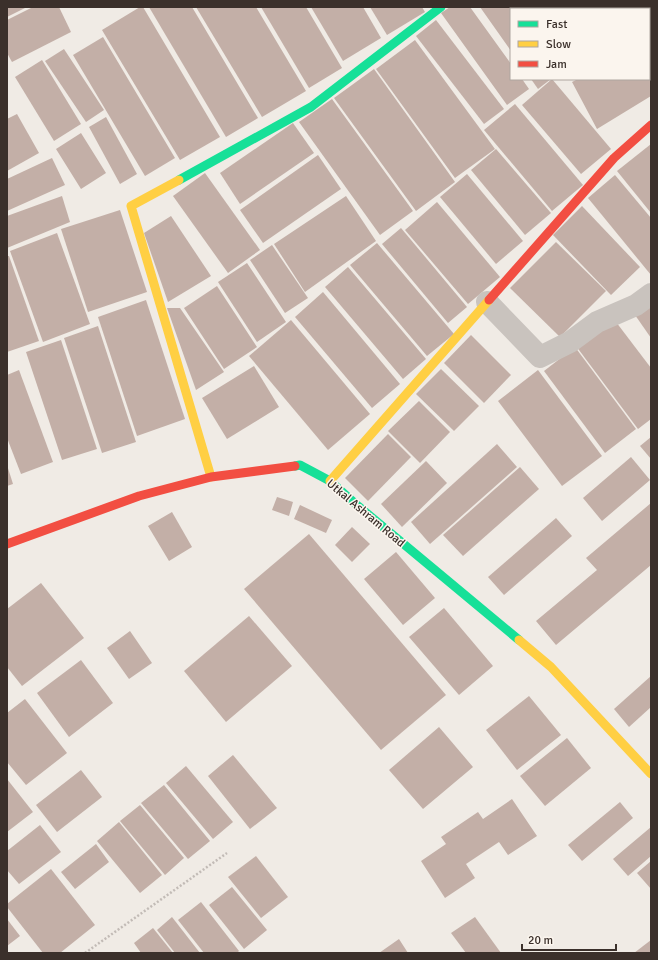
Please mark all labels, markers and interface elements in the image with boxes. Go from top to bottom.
legend [510,8,650,80]
text: Fast [546,17,567,32]
text: Slow [546,37,571,52]
text: Jam [546,57,567,72]
street label: Utkal Ashram Road [323,476,408,551]
scale bar [522,926,616,952]
text: 20 m [528,933,553,948]

